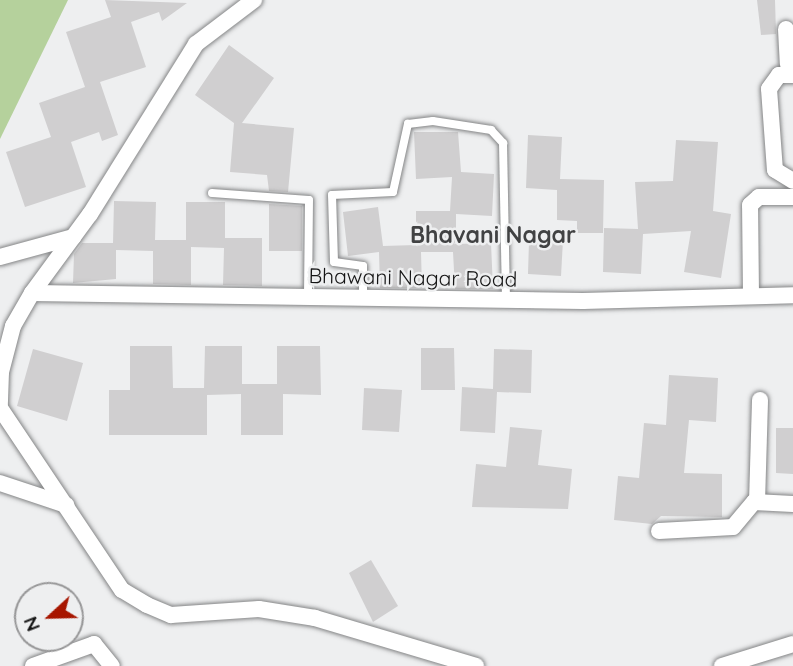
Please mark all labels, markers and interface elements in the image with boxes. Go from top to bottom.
district label: Bhavani Nagar [410,221,576,249]
street label: Bhawani Nagar Road [308,263,518,291]
north arrow [14,582,84,652]
text: N [18,613,45,635]

